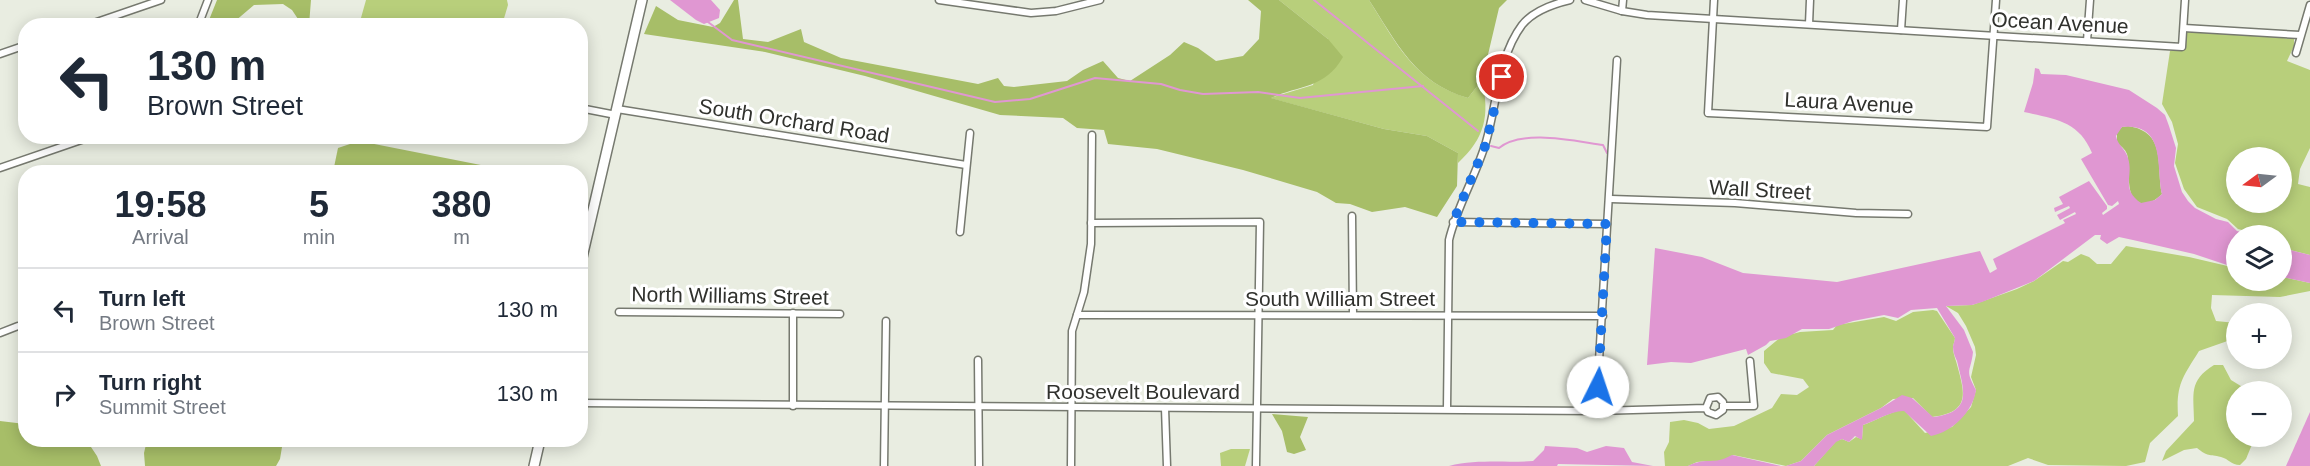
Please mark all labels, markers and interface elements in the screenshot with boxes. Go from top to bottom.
street label: Ocean Avenue [1991,7,2129,38]
icon: left [48,42,126,120]
text: 130 m [147,42,266,89]
pin [1476,51,1527,102]
icon: arrive [1485,60,1518,93]
street label: Laura Avenue [1784,88,1914,117]
text: Brown Street [147,91,303,121]
street label: South Orchard Road [697,94,891,147]
north arrow [2226,147,2292,213]
map controls [2226,147,2292,447]
street label: Wall Street [1709,175,1812,204]
text: 19:58 [114,184,206,225]
text: 5 [309,184,329,225]
text: 380 [431,184,492,225]
button: layers [2226,225,2292,291]
text: Arrival [132,226,189,248]
text: min [303,226,335,248]
text: m [453,226,470,248]
street label: North Williams Street [631,282,829,309]
text: Turn left [99,286,185,311]
street label: South William Street [1245,287,1435,310]
icon: left [48,294,81,327]
text: 130 m [497,297,558,322]
button: + [2226,303,2292,369]
text: Brown Street [99,312,215,334]
position arrow [1566,355,1630,419]
text: Turn right [99,370,201,395]
icon: right [48,378,81,411]
street label: Roosevelt Boulevard [1046,380,1240,403]
text: 130 m [497,381,558,406]
button: − [2226,381,2292,447]
text: Summit Street [99,396,226,418]

